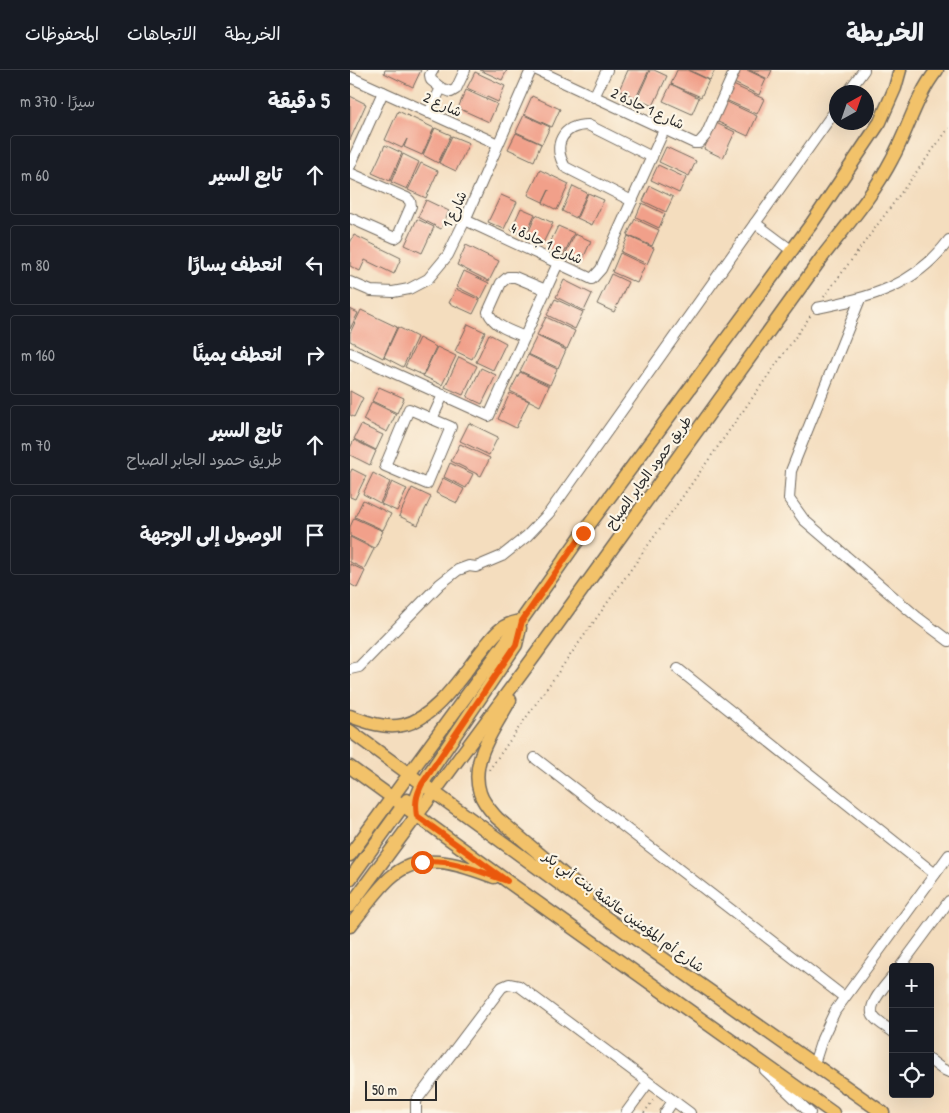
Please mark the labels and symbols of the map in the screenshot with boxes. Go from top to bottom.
street label: شارع 1 جادة 2 [608,83,688,134]
north arrow [829,85,874,130]
street label: شارع 2 [420,87,465,122]
street label: شارع 1 [437,187,472,231]
street label: شارع 1 جادة 4 [507,218,586,269]
street label: طريق حمود الجابر الصباح [600,411,696,533]
route end [572,522,595,545]
street label: شارع أم المؤمنين عائشة بنت أبي بكر [536,845,708,979]
route start [411,851,434,874]
scale bar [365,1078,438,1101]

